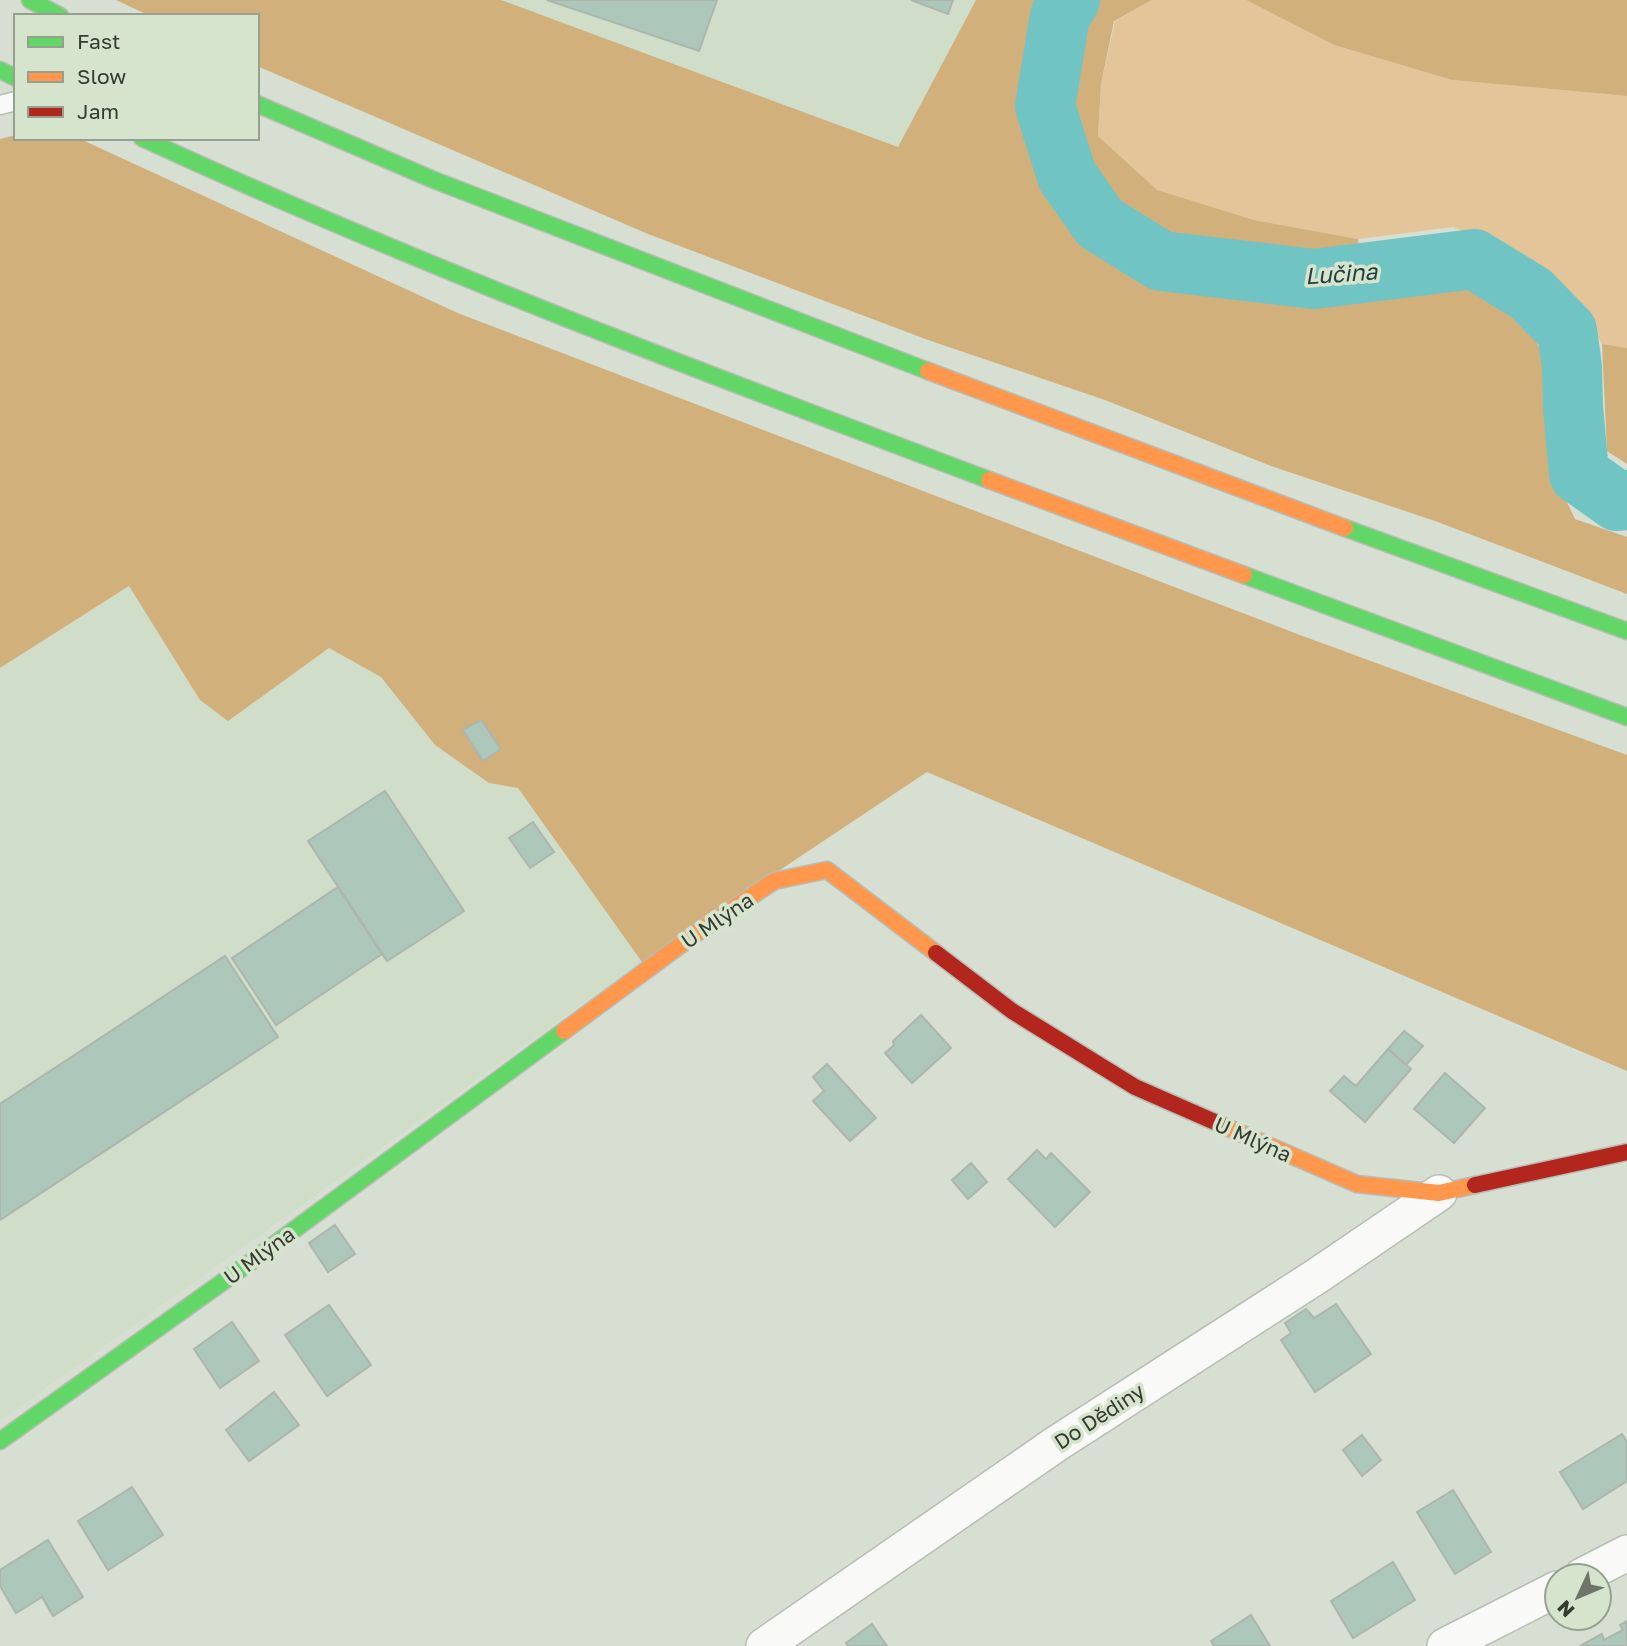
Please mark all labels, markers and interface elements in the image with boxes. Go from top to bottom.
legend [14,14,259,140]
text: Fast [77,28,120,54]
text: Slow [77,63,126,89]
text: Jam [77,98,119,124]
water label: Lučina [1304,256,1379,289]
street label: U Mlýna [676,886,758,954]
street label: U Mlýna [1210,1111,1296,1167]
street label: U Mlýna [218,1221,300,1289]
street label: Do Dědiny [1049,1377,1149,1455]
north arrow [1543,1562,1613,1632]
text: N [1552,1596,1579,1622]

